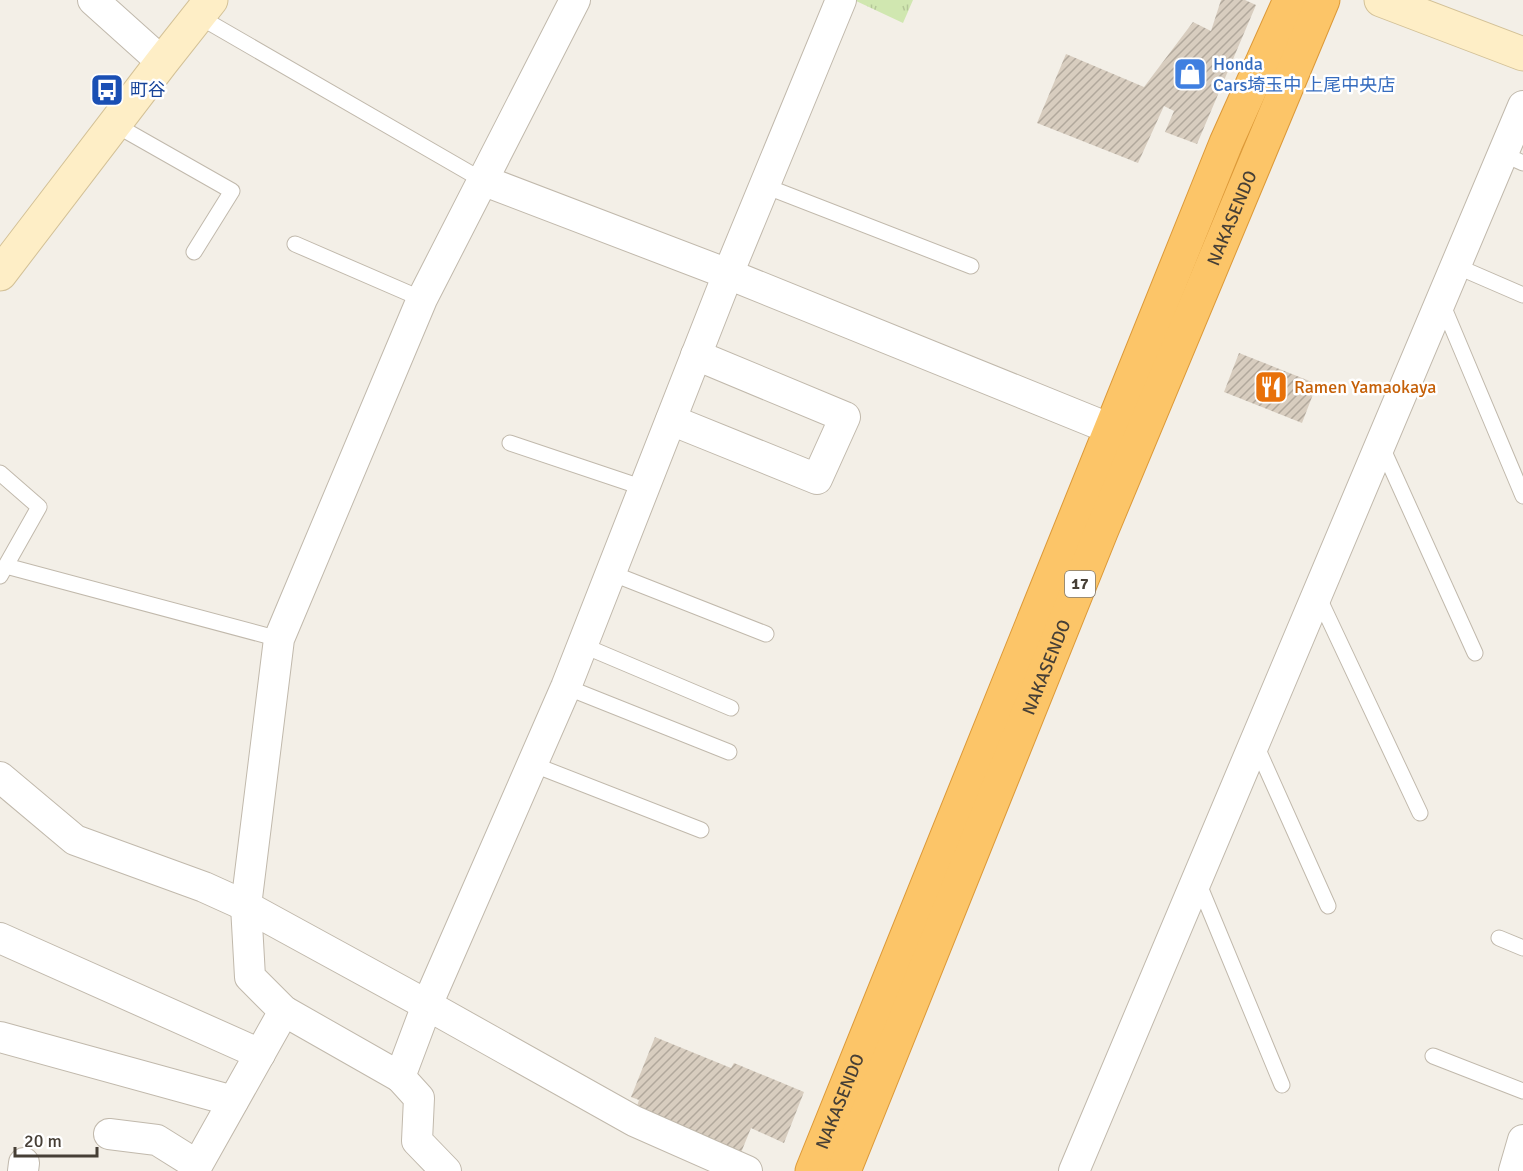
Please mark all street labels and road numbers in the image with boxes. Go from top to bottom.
street label: NAKASENDO [1202,167,1262,269]
road number: 17 [1065,571,1095,597]
street label: NAKASENDO [1018,616,1076,718]
street label: NAKASENDO [811,1050,869,1152]

